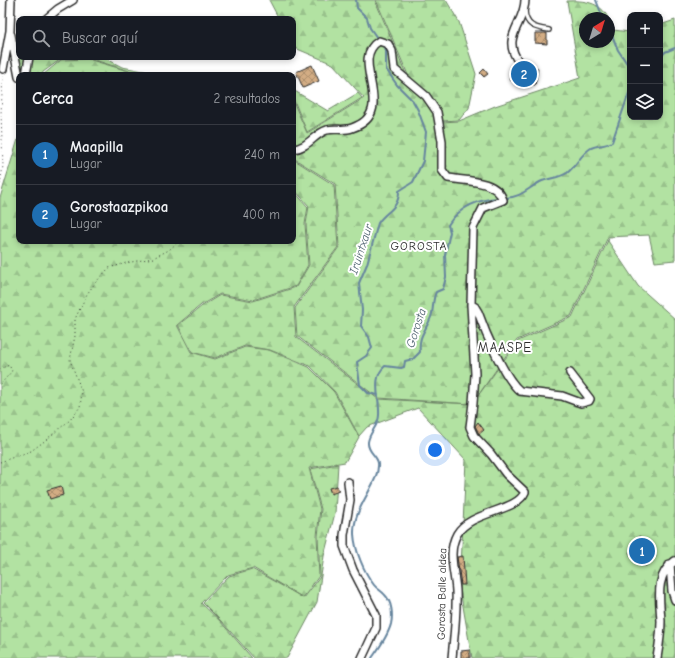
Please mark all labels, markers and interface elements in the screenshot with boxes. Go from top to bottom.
north arrow [579,12,615,48]
map controls [627,12,663,120]
button: + [627,12,663,48]
search box [16,16,296,60]
icon: search [30,27,52,49]
text: Buscar aquí [62,29,138,47]
button: − [627,48,663,84]
pin: 2 [511,59,537,89]
button: layers [627,84,663,120]
text: Cerca [32,89,74,108]
text: 2 resultados [213,91,280,106]
text: Maapilla [70,138,124,156]
text: 1 [42,147,48,162]
text: 240 m [244,147,280,162]
text: Lugar [70,156,102,171]
text: Gorostaazpikoa [70,198,168,216]
text: 2 [42,207,48,222]
text: 400 m [243,207,280,222]
text: Lugar [70,216,102,231]
water label: Iruintxaur [346,221,376,277]
district label: GOROSTA [391,239,448,253]
water label: Gorosta [403,307,429,349]
district label: MAASPE [478,340,532,355]
your location [425,440,445,460]
pin: 1 [629,536,655,566]
street label: Gorosta Balle aldea [435,548,449,640]

